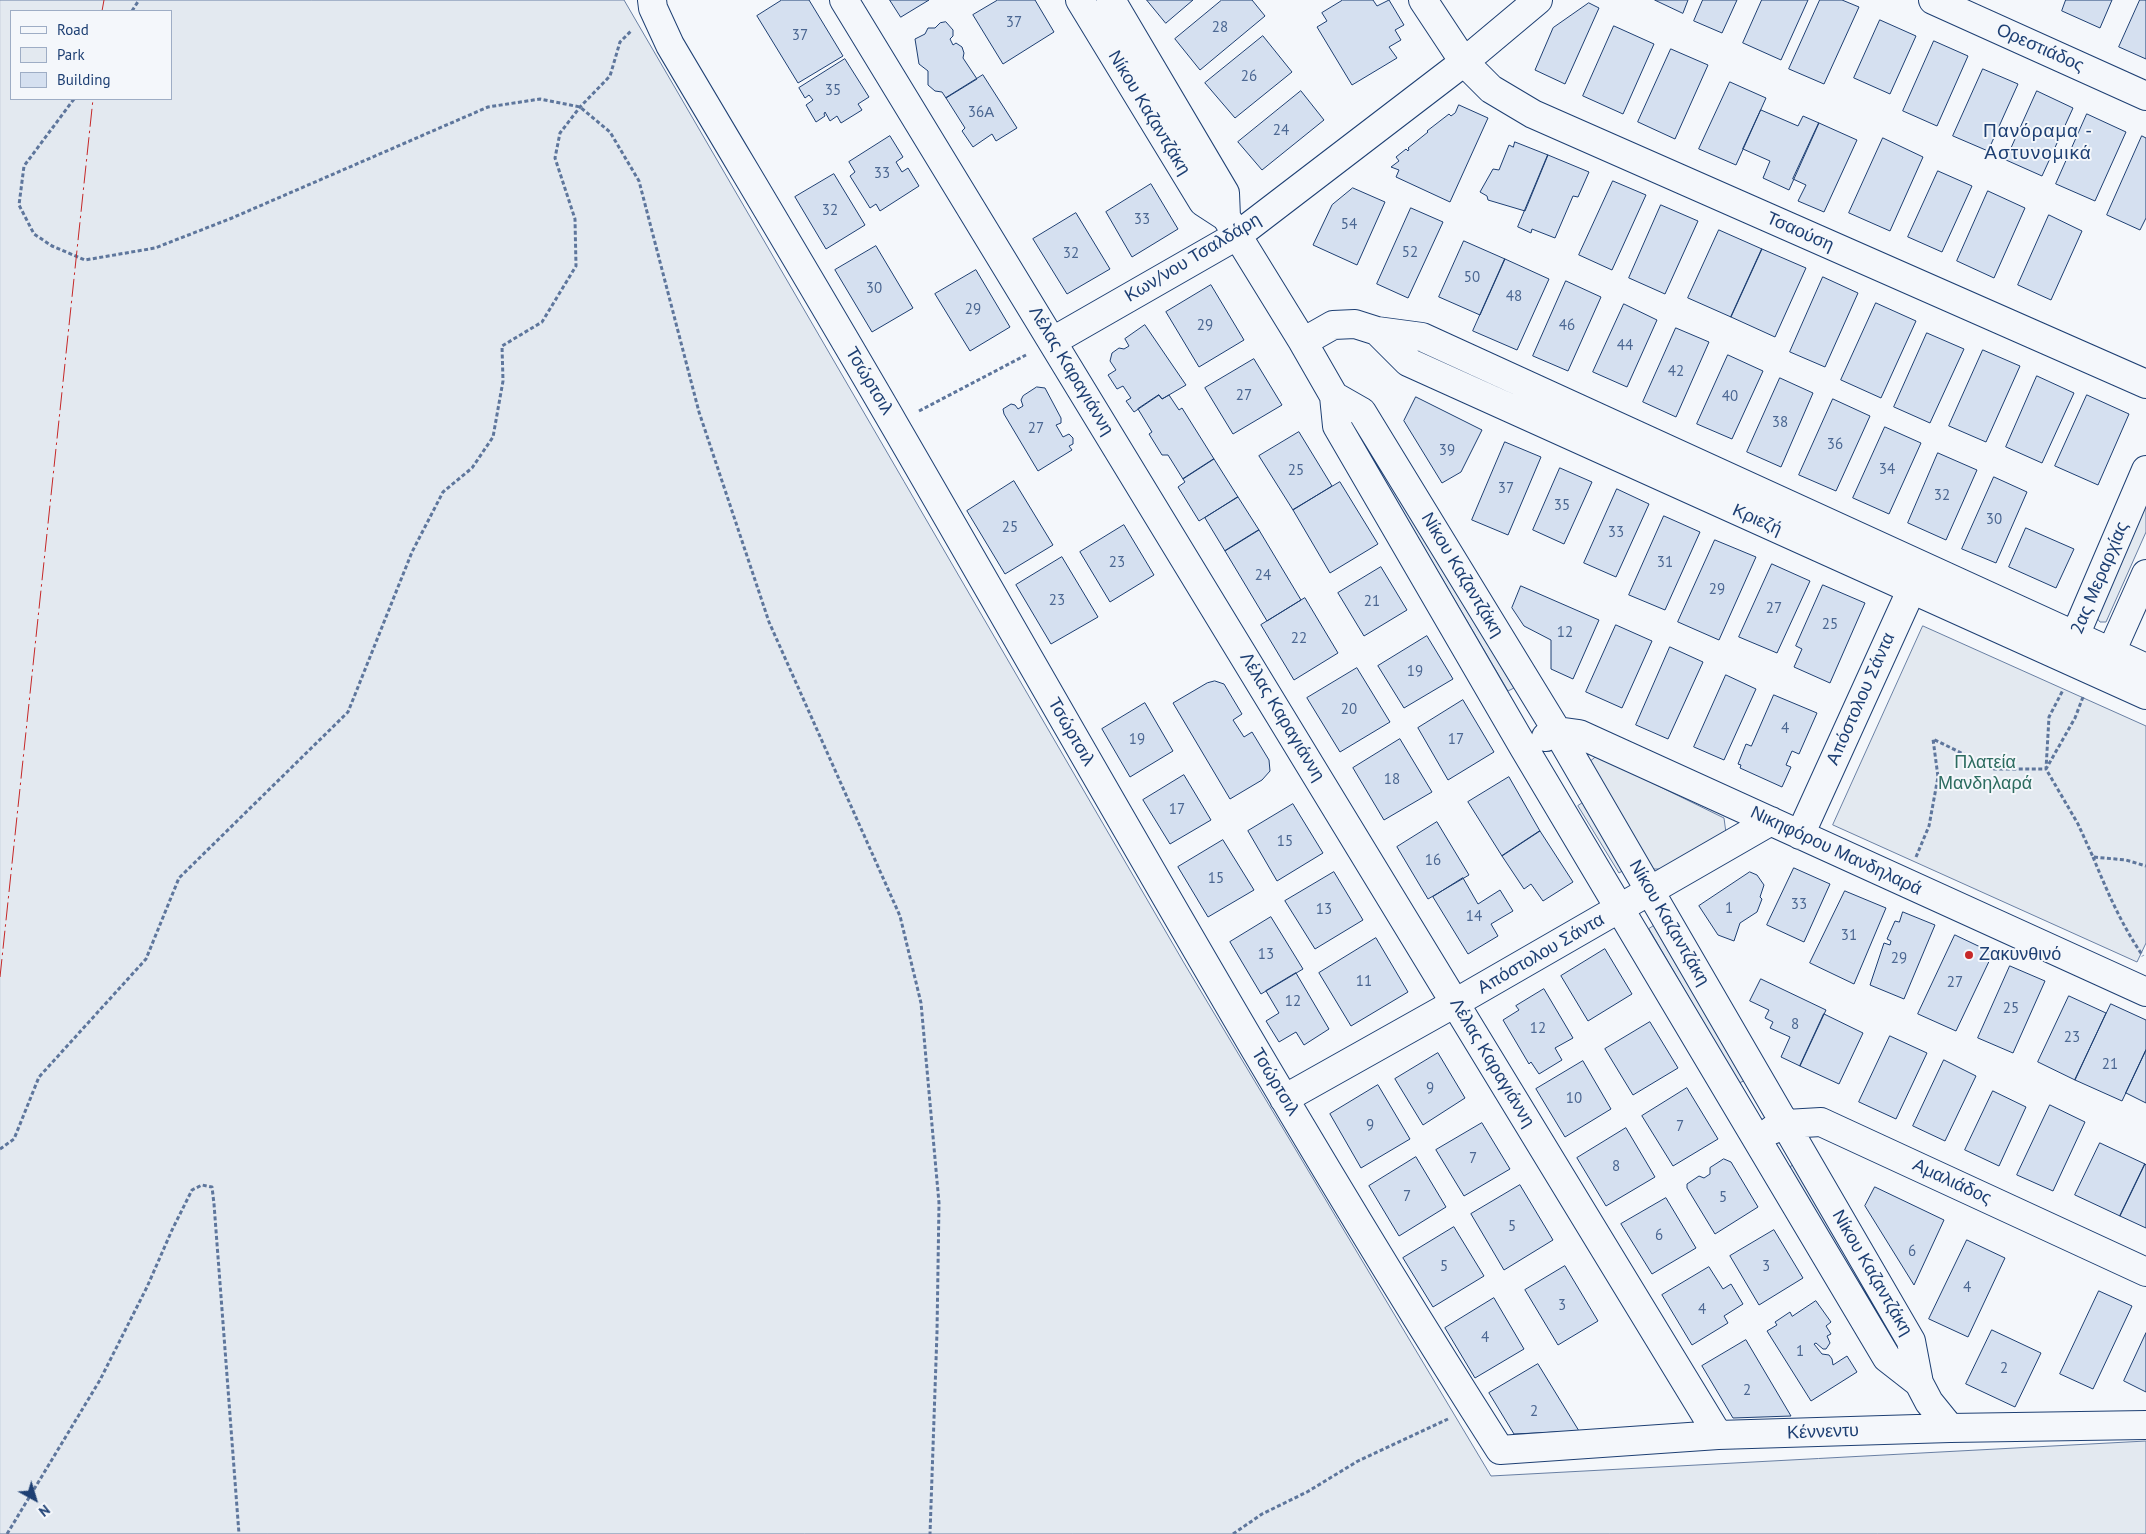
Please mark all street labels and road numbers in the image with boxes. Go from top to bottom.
street label: Ορεστιάδος [1993,19,2087,77]
street label: Νίκου Καζαντζάκη [1103,47,1195,179]
street label: Τσαούση [1763,208,1837,256]
street label: Κων/νου Τσαλδάρη [1121,209,1265,307]
street label: Λέλας Καραγιάννη [1024,302,1118,440]
street label: Τσώρτσιλ [840,343,898,419]
street label: Κριεζή [1729,500,1785,540]
street label: Νίκου Καζαντζάκη [1416,509,1508,641]
street label: 2ας Μεραρχίας [2067,518,2133,638]
street label: Απόστολου Σάντα [1822,629,1900,769]
street label: Λέλας Καραγιάννη [1235,648,1329,786]
street label: Τσώρτσιλ [1043,694,1099,770]
street label: Νικηφόρου Μανδηλαρά [1747,802,1925,900]
street label: Νίκου Καζαντζάκη [1624,856,1714,990]
street label: Απόστολου Σάντα [1474,909,1608,999]
street label: Λέλας Καραγιάννη [1445,994,1539,1132]
street label: Τσώρτσιλ [1246,1044,1304,1120]
street label: Αμαλιάδος [1909,1154,1995,1210]
street label: Νίκου Καζαντζάκη [1827,1206,1917,1340]
street label: Κέννεντυ [1787,1420,1859,1444]

